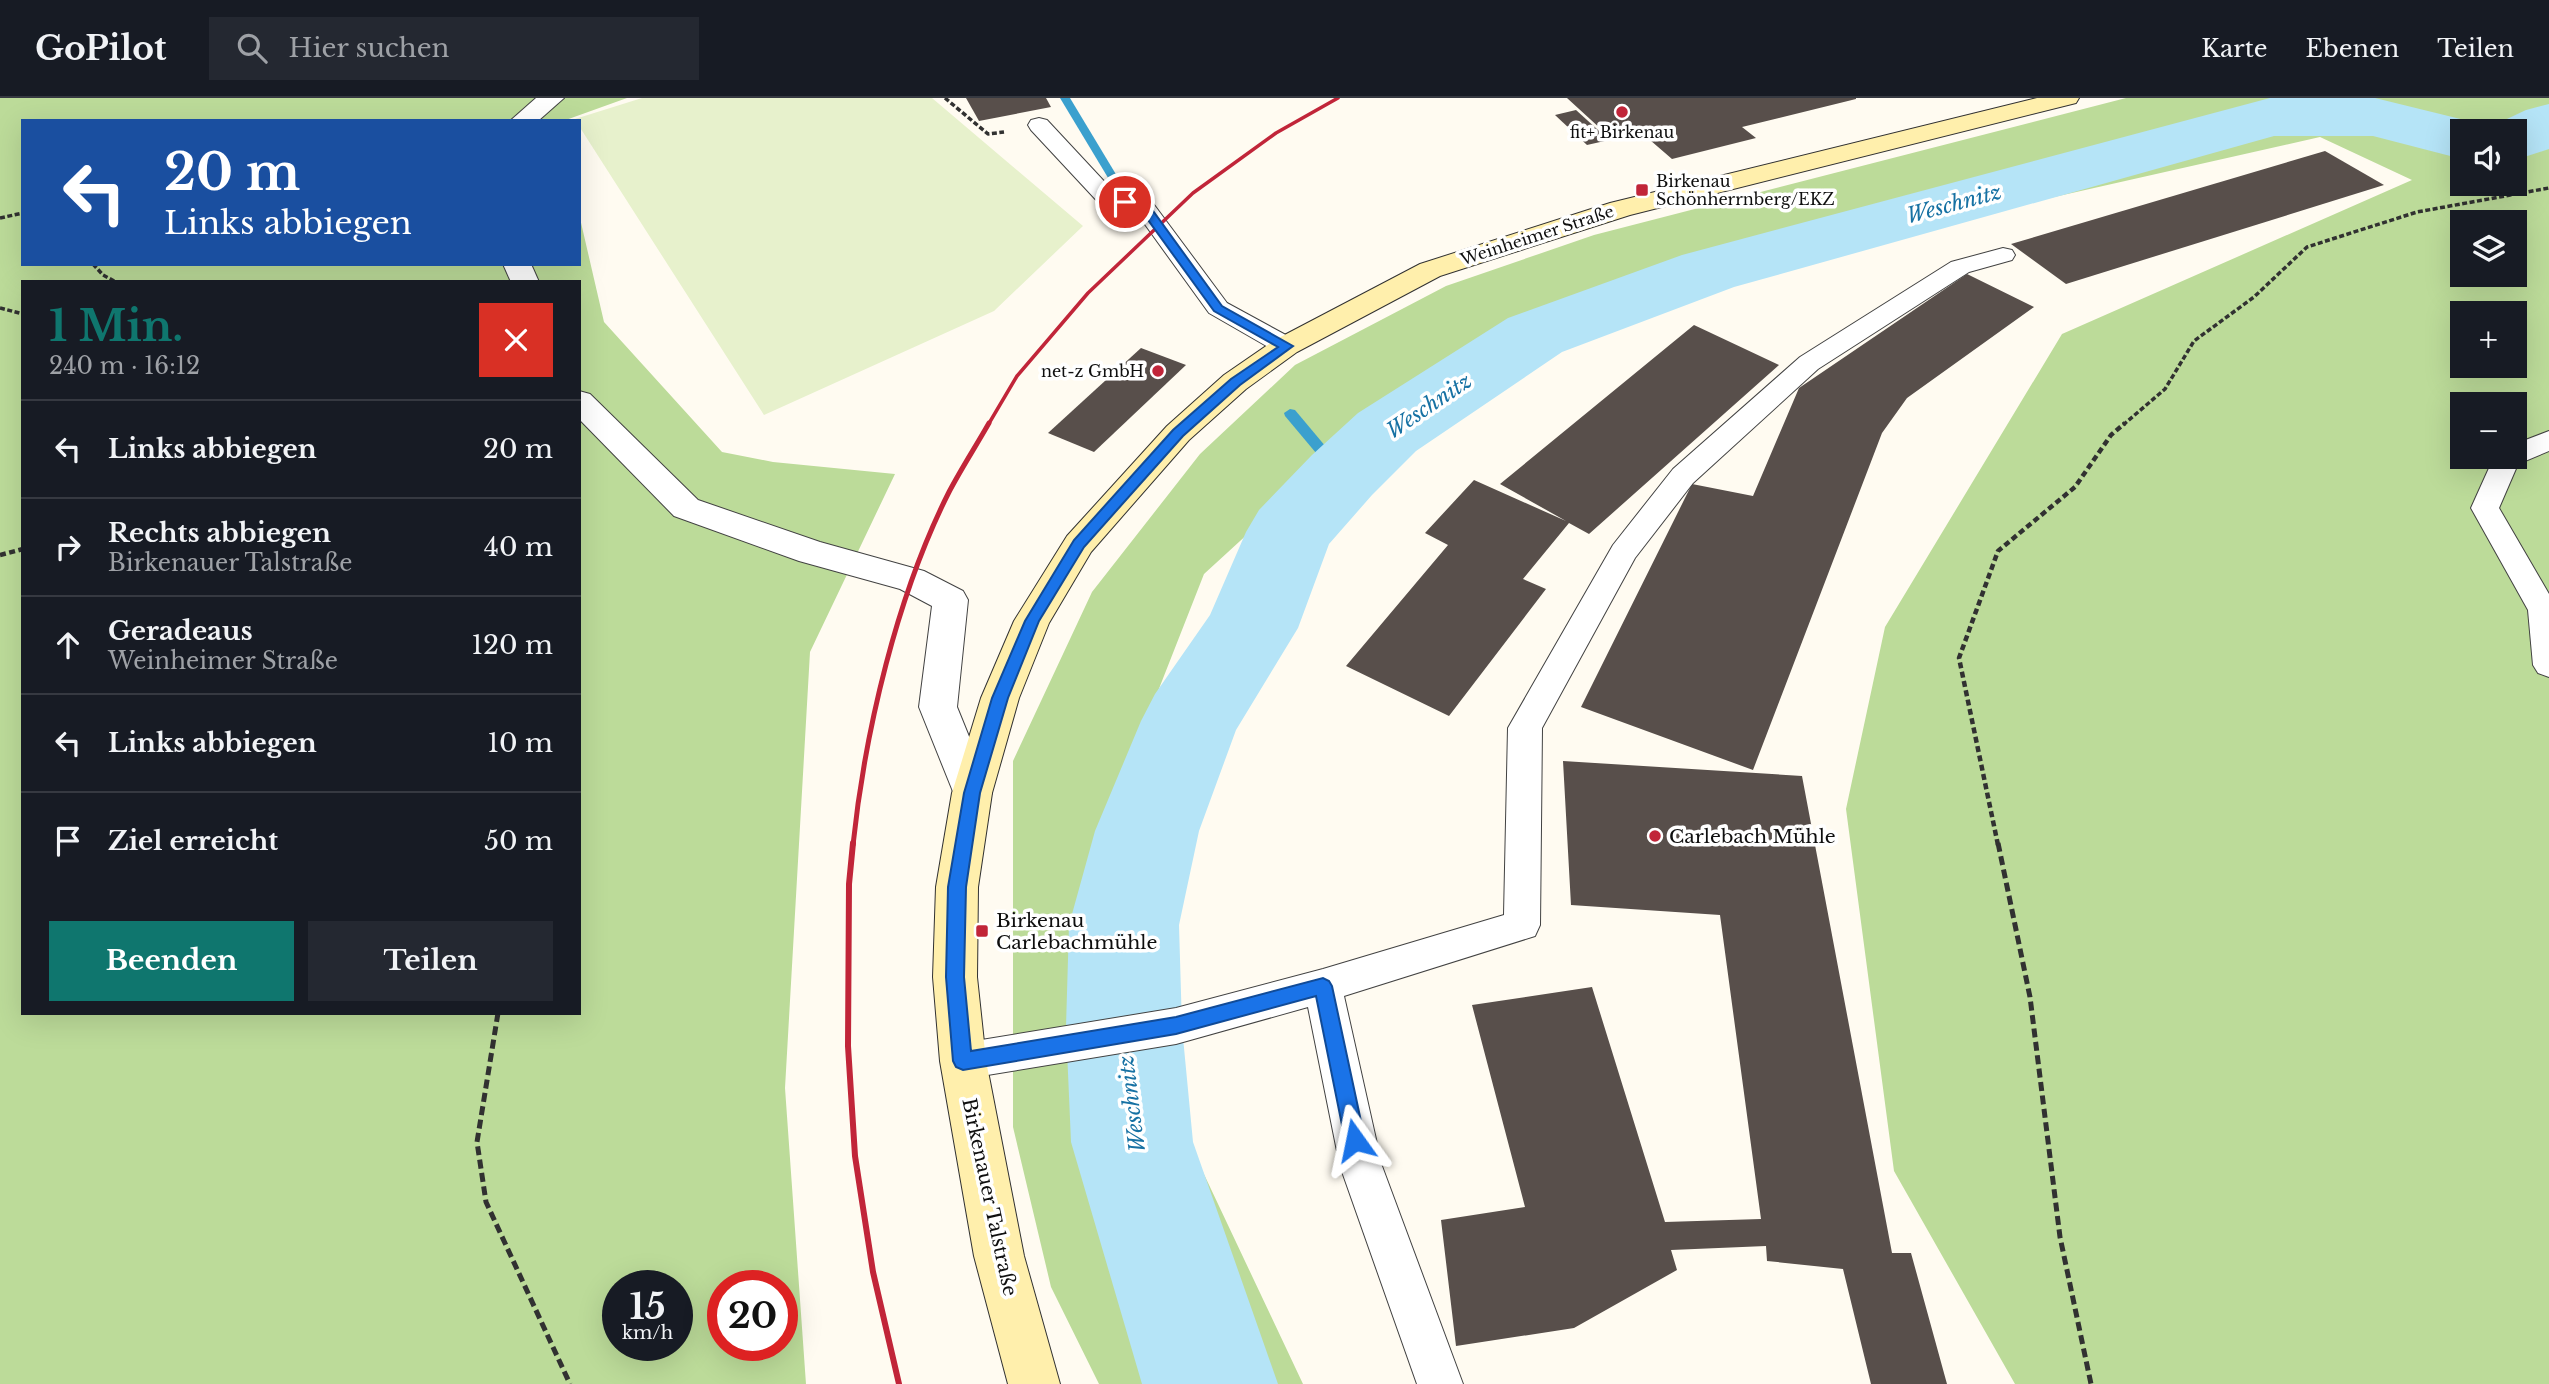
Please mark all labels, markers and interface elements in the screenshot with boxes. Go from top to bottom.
search box [209,17,699,80]
text: GoPilot [35,28,167,69]
icon: search [233,29,271,67]
text: Hier suchen [289,32,449,64]
text: Karte [2201,34,2268,63]
text: Ebenen [2306,34,2399,63]
text: Teilen [2437,34,2514,63]
marker: fit+ Birkenau [1614,104,1630,120]
map controls [2450,119,2527,469]
button: sound [2450,119,2527,196]
place label: fit+ Birkenau [1570,122,1674,142]
text: 20 m [164,142,300,203]
icon: left [49,147,140,238]
place label: Birkenau Schönherrnberg/EKZ [1656,171,1834,209]
pin [1095,172,1155,232]
water label: Weschnitz [1904,179,2004,229]
marker: Birkenau Schönherrnberg/EKZ [1634,182,1650,198]
icon: arrive [1106,183,1144,221]
street label: Weinheimer Straße [1457,201,1616,270]
text: Links abbiegen [164,203,412,243]
button: layers [2450,210,2527,287]
text: 1 Min. [49,300,183,352]
button: + [2450,301,2527,378]
button: close [479,303,553,377]
text: 240 m · 16:12 [49,352,200,380]
place label: net-z GmbH [1041,361,1144,381]
marker: net-z GmbH [1150,363,1166,379]
water label: Weschnitz [1381,368,1477,444]
button: − [2450,392,2527,469]
icon: left [49,430,87,468]
text: Links abbiegen [108,433,317,465]
text: 20 m [483,433,553,465]
text: Rechts abbiegen [108,517,331,549]
icon: right [49,528,87,566]
text: 40 m [484,531,553,563]
text: Birkenauer Talstraße [108,549,352,577]
text: Geradeaus [108,615,253,647]
icon: ahead [49,626,87,664]
text: 120 m [471,629,553,661]
text: Weinheimer Straße [108,647,338,675]
icon: left [49,724,87,762]
text: Links abbiegen [108,727,317,759]
text: 10 m [487,727,553,759]
icon: arrive [49,822,87,860]
text: Ziel erreicht [108,825,278,857]
text: 50 m [484,825,553,857]
place label: Carlebach Mühle [1669,825,1836,848]
marker: Carlebach Mühle [1647,828,1663,844]
place label: Birkenau Carlebachmühle [996,909,1157,954]
button: Beenden [49,921,294,1001]
button: Teilen [308,921,553,1001]
marker: Birkenau Carlebachmühle [974,923,990,939]
water label: Weschnitz [1113,1054,1151,1154]
street label: Birkenauer Talstraße [957,1096,1022,1298]
position arrow [1318,1103,1392,1177]
speed limit sign: 20 [707,1270,798,1361]
text: 15 [629,1285,666,1328]
text: km/h [622,1322,673,1344]

